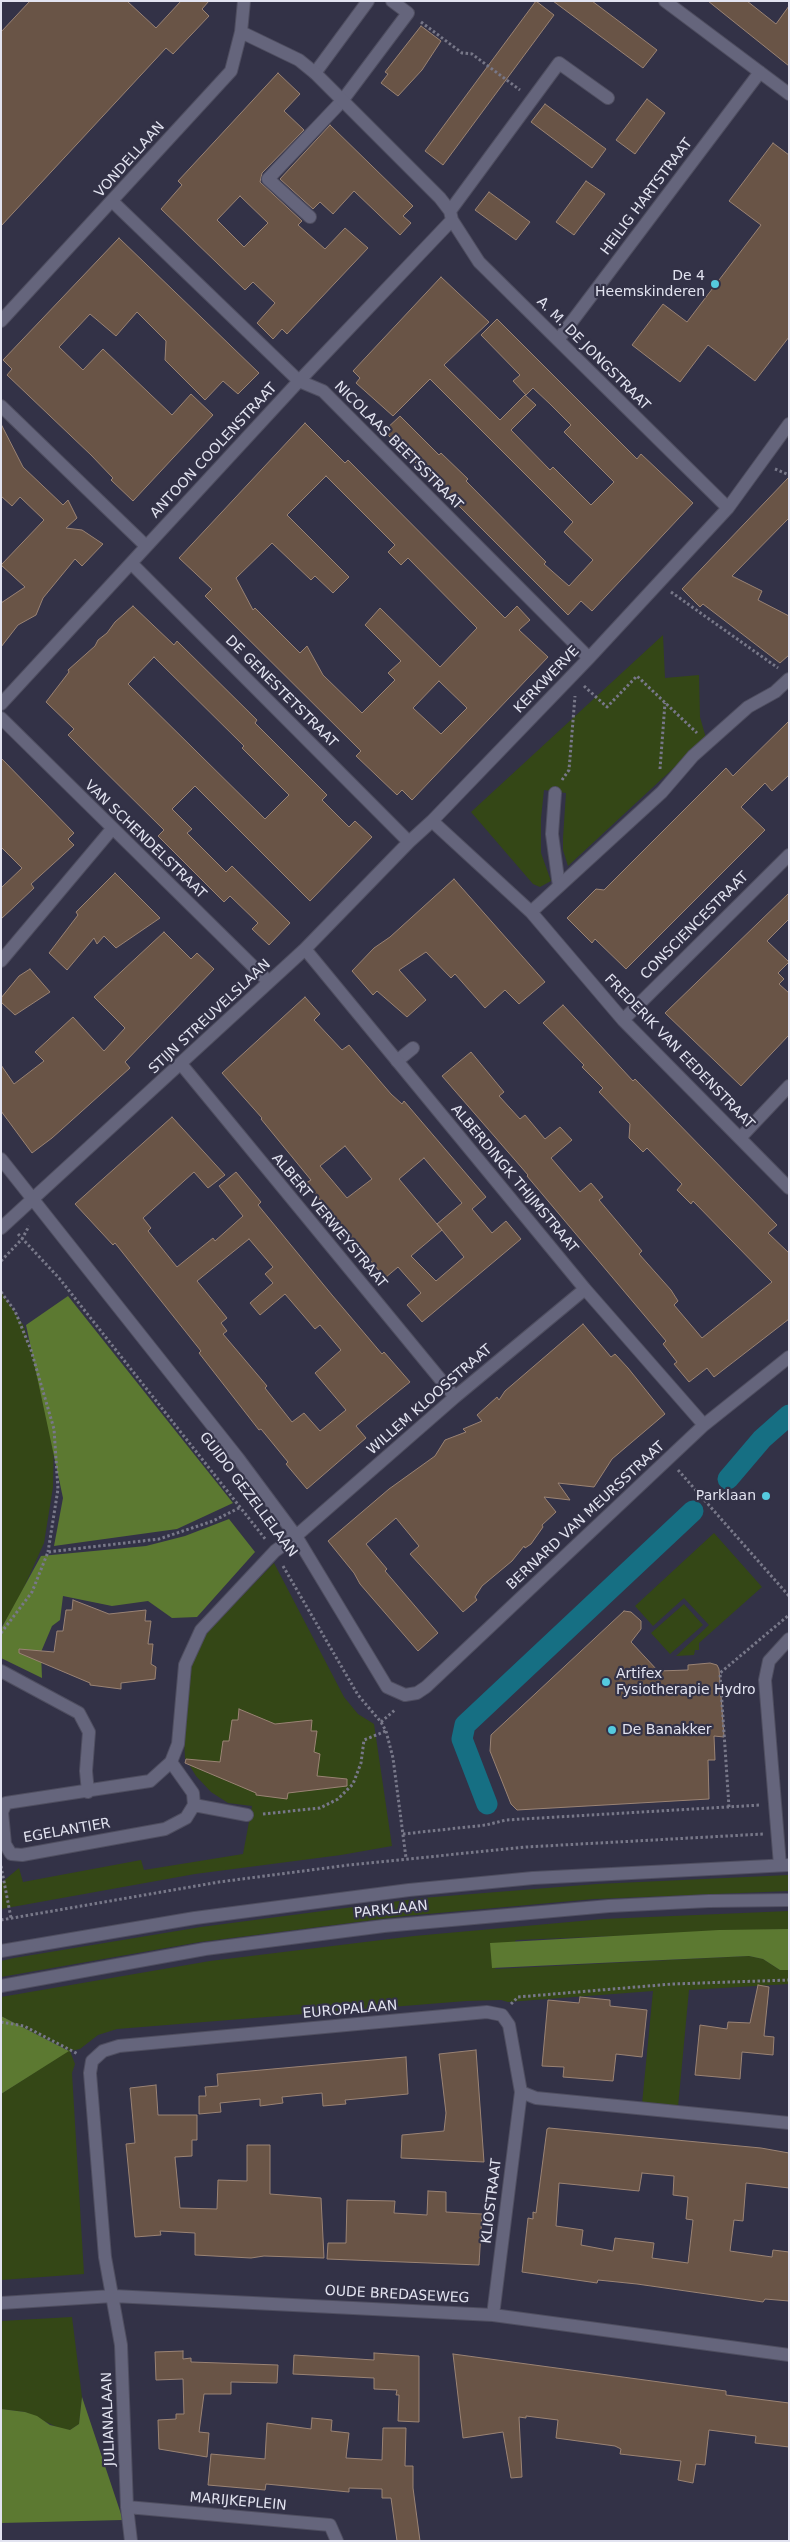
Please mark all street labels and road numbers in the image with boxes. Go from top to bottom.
street label: VONDELLAAN [92,119,168,201]
street label: HEILIG HARTSTRAAT [598,135,696,259]
street label: A. M. DE JONGSTRAAT [533,294,653,414]
street label: NICOLAAS BEETSSTRAAT [330,378,466,514]
street label: ANTOON COOLENSTRAAT [147,380,281,522]
street label: DE GENESTETSTRAAT [221,632,341,752]
street label: KERKWERVE [511,643,583,717]
street label: VAN SCHENDELSTRAAT [81,777,209,903]
street label: CONSCIENCESTRAAT [638,869,752,983]
street label: STIJN STREUVELSLAAN [146,956,274,1078]
street label: FREDERIK VAN EEDENSTRAAT [601,971,757,1133]
street label: ALBERDINGK THIJMSTRAAT [447,1101,581,1257]
street label: ALBERT VERWEYSTRAAT [268,1150,390,1292]
street label: WILLEM KLOOSSTRAAT [364,1341,496,1459]
street label: GUIDO GEZELLELAAN [195,1429,301,1561]
street label: BERNARD VAN MEURSSTRAAT [504,1438,668,1594]
street label: EGELANTIER [22,1815,112,1847]
street label: PARKLAAN [353,1898,429,1922]
street label: EUROPALAAN [302,1997,398,2023]
street label: KLIOSTRAAT [478,2157,506,2245]
street label: OUDE BREDASEWEG [324,2283,470,2307]
street label: JULIANALAAN [99,2372,119,2466]
street label: MARIJKEPLEIN [189,2489,287,2515]

